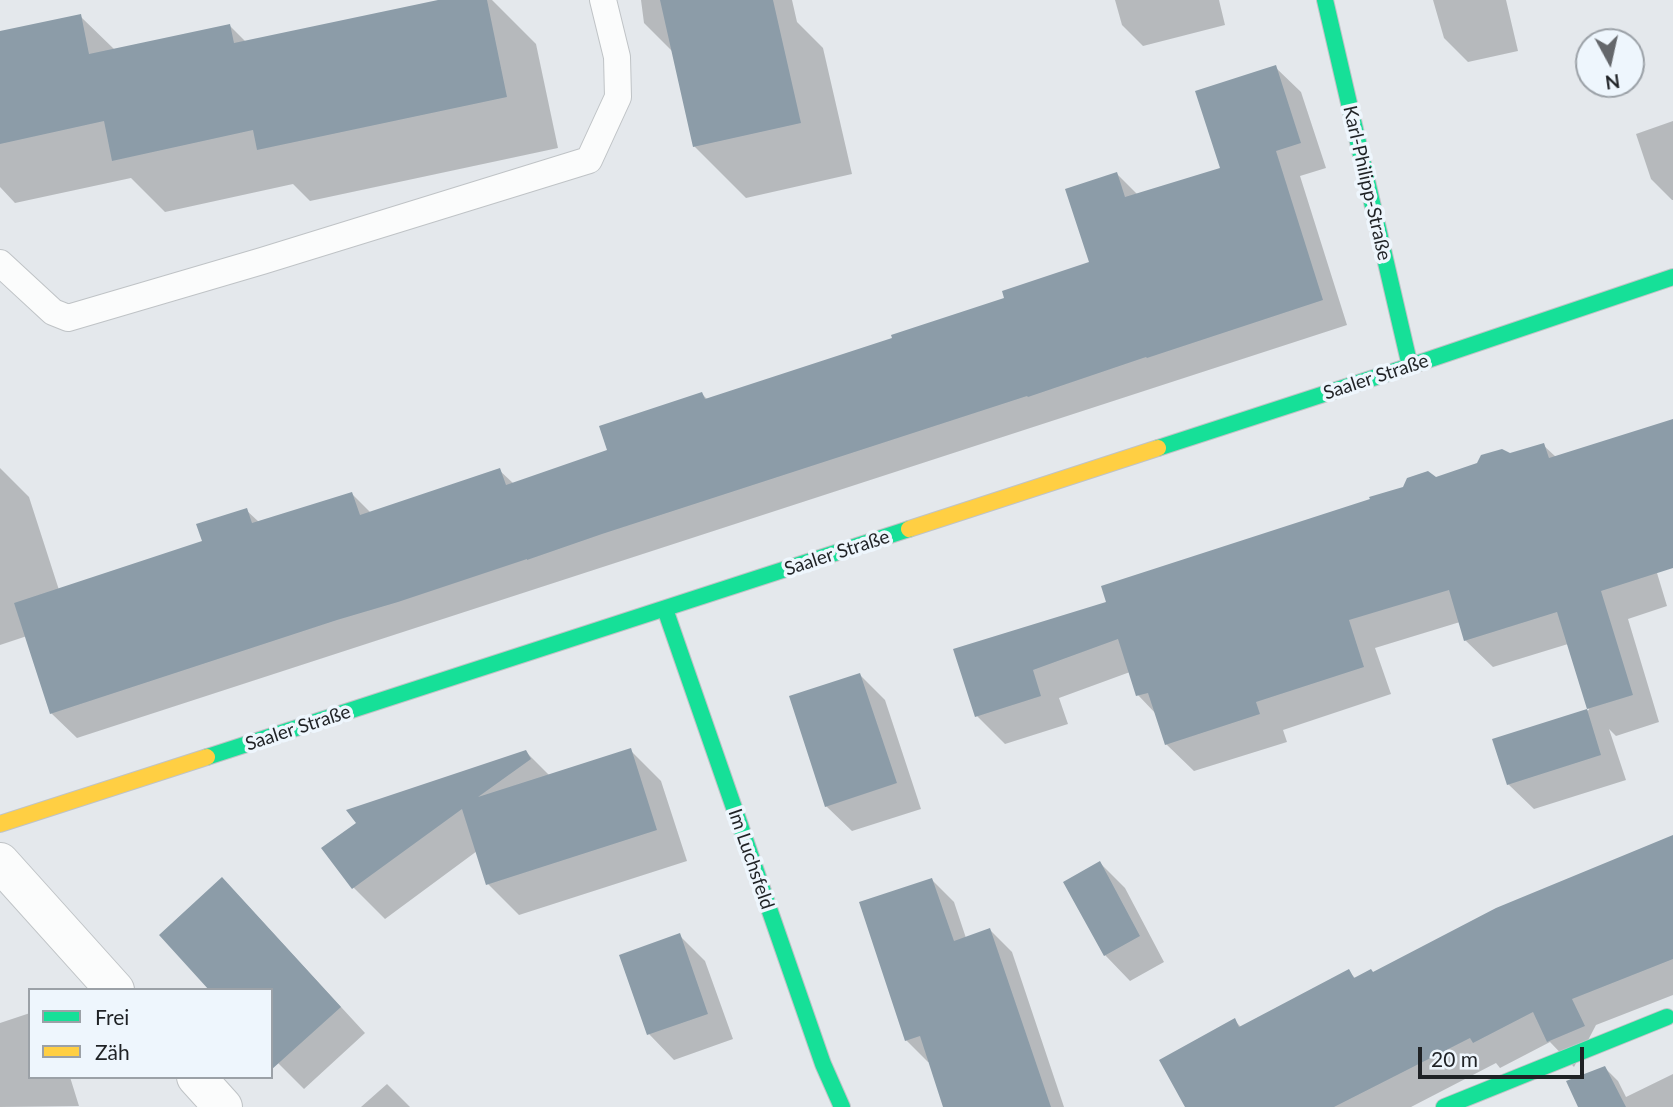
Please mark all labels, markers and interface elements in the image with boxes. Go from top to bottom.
north arrow [1575,28,1645,98]
text: N [1604,70,1622,95]
street label: Karl-Philipp-Straße [1338,103,1396,263]
street label: Saaler Straße [1320,349,1432,405]
street label: Saaler Straße [781,525,893,581]
street label: Saaler Straße [242,700,354,756]
street label: Im Luchsfeld [723,806,779,912]
legend [28,988,273,1079]
text: Frei [95,1004,129,1029]
scale bar [1421,1034,1587,1078]
text: Zäh [95,1039,130,1064]
text: 20 m [1431,1046,1478,1071]

